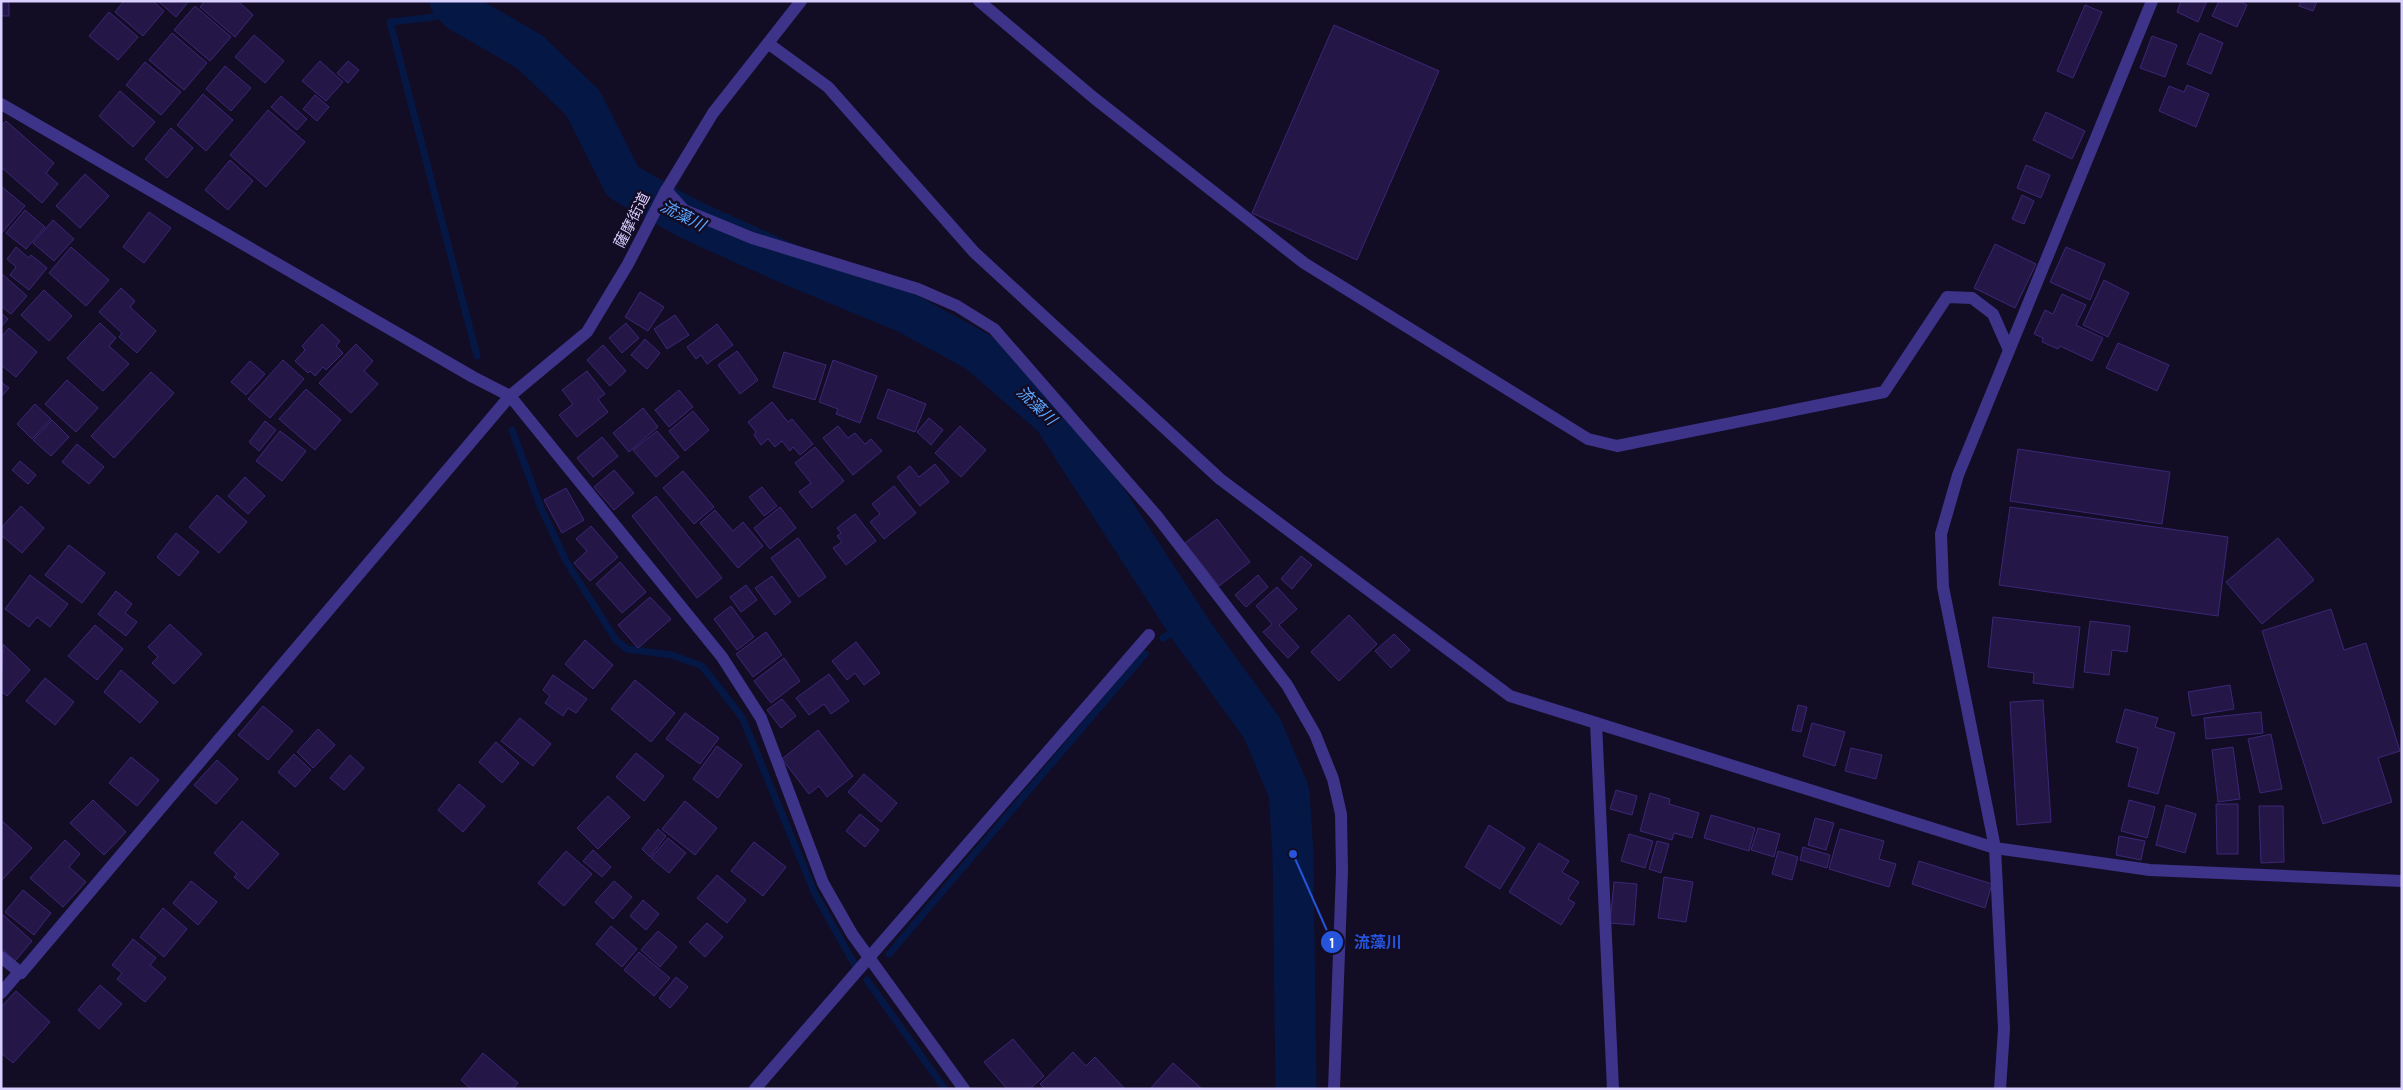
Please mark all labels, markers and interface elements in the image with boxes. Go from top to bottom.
street label: 薩摩街道 [610,189,654,251]
water label: 流藻川 [657,196,710,236]
water label: 流藻川 [1013,382,1062,430]
callout: 流藻川 [1319,927,1412,958]
text: 流藻川 [1354,933,1402,952]
text: 1 [1329,934,1335,952]

